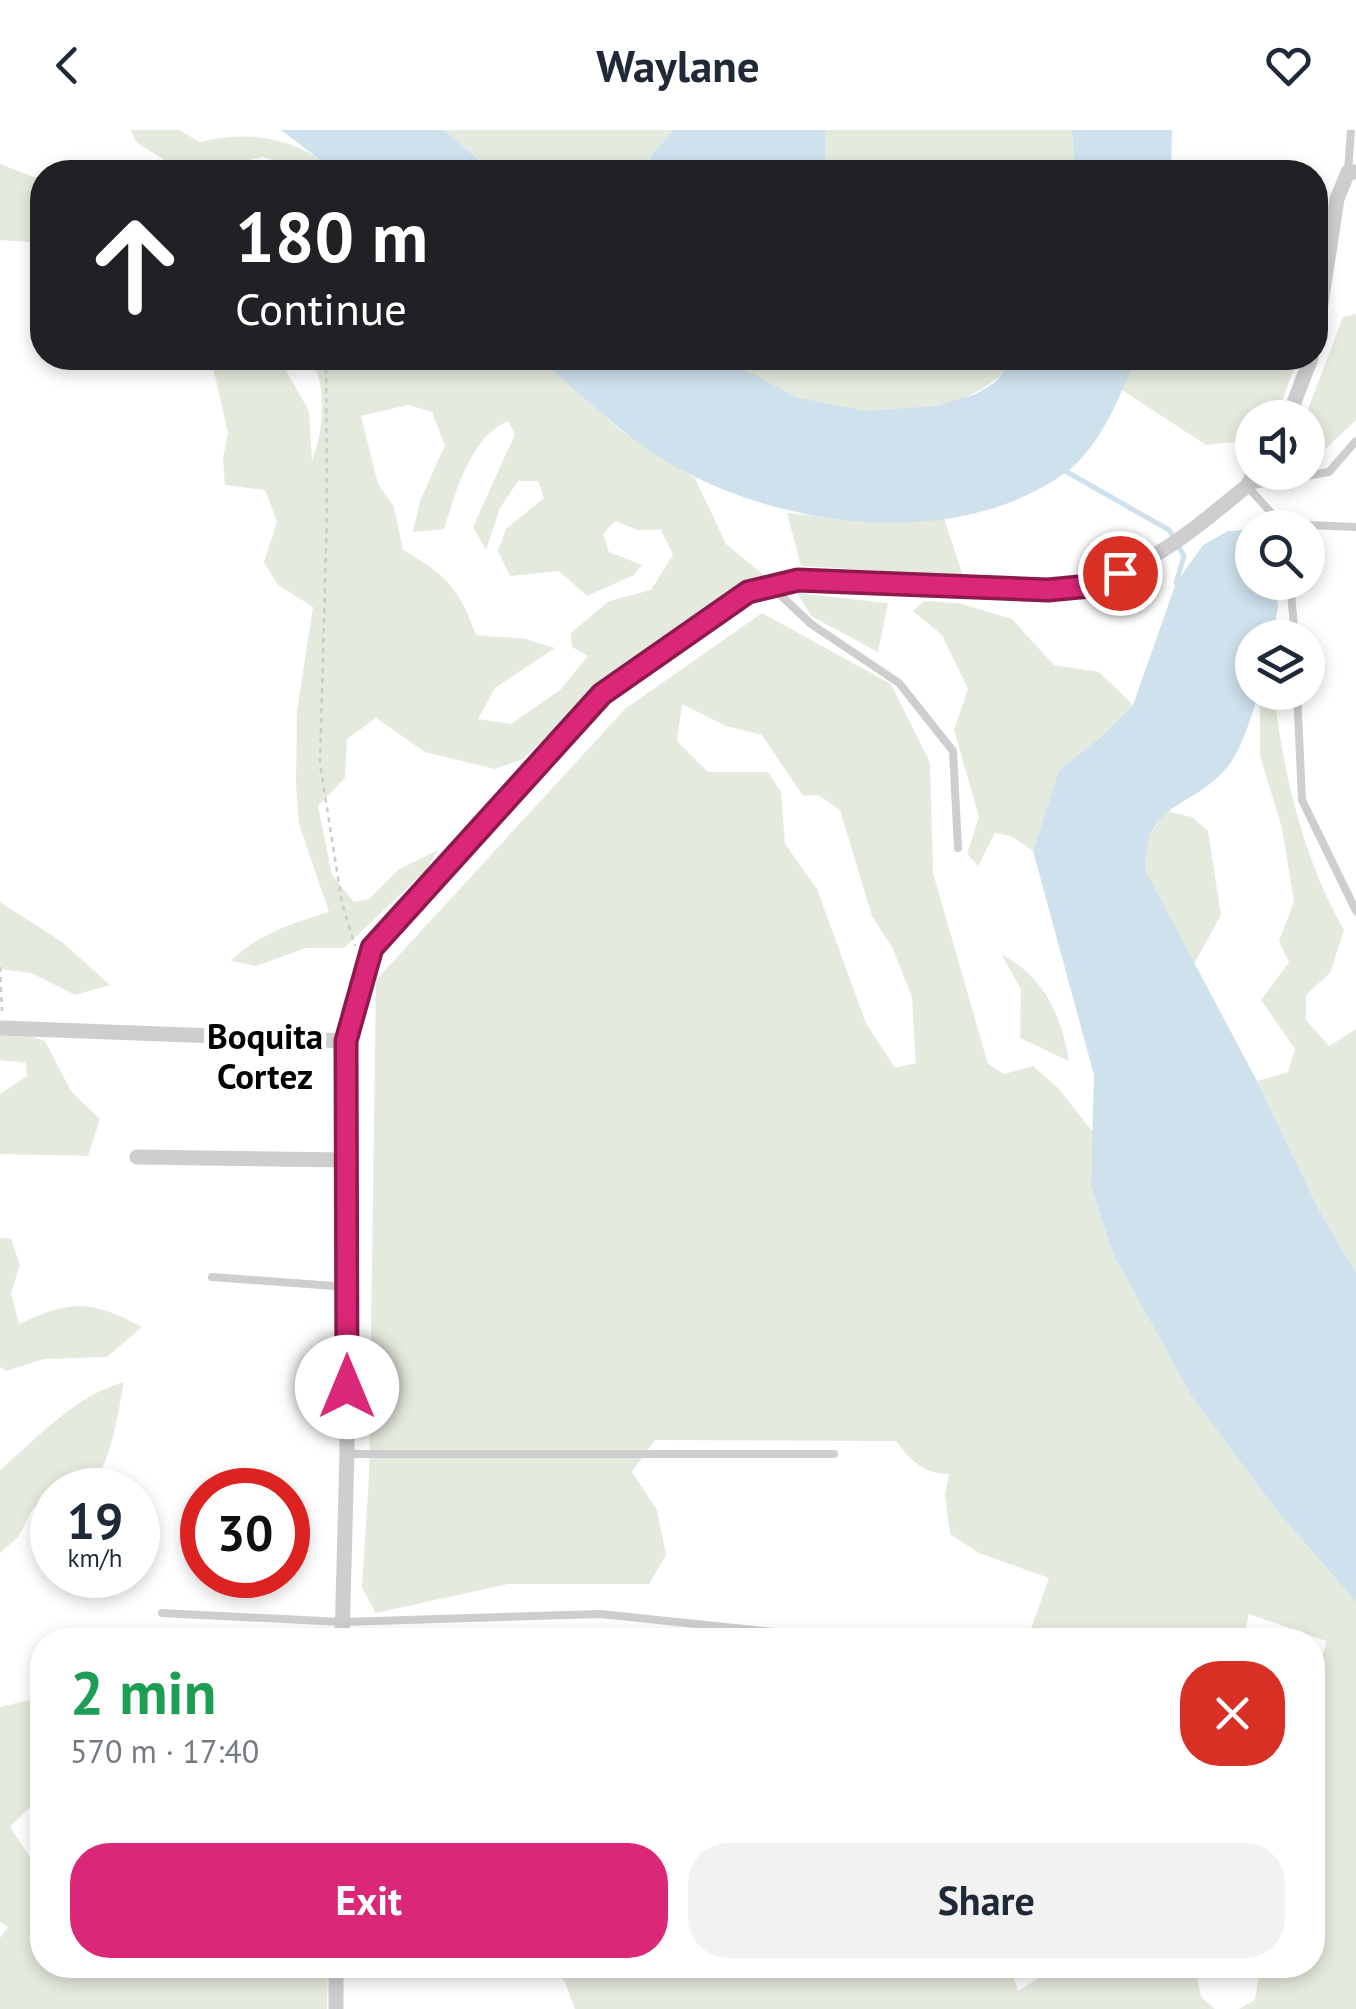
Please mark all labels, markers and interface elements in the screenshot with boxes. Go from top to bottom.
text: Waylane [596,36,760,94]
icon: back [40,38,95,93]
icon: heart [1261,38,1316,93]
text: 180 m [235,191,428,281]
icon: ahead [70,200,200,330]
text: Continue [235,279,407,337]
map controls [1235,400,1325,710]
button: sound [1235,400,1325,490]
button: search [1235,510,1325,600]
pin [1078,531,1163,616]
icon: arrive [1093,546,1148,601]
button: layers [1235,620,1325,710]
district label: Boquita Cortez [207,1013,323,1099]
position arrow [295,1335,399,1439]
speed limit sign: 30 [180,1468,310,1598]
text: 19 [67,1488,123,1553]
text: km/h [68,1542,122,1574]
text: 2 min [70,1653,216,1731]
button: close [1180,1661,1285,1766]
text: 570 m · 17:40 [70,1730,259,1772]
button: Exit [70,1843,668,1958]
button: Share [688,1843,1285,1958]

